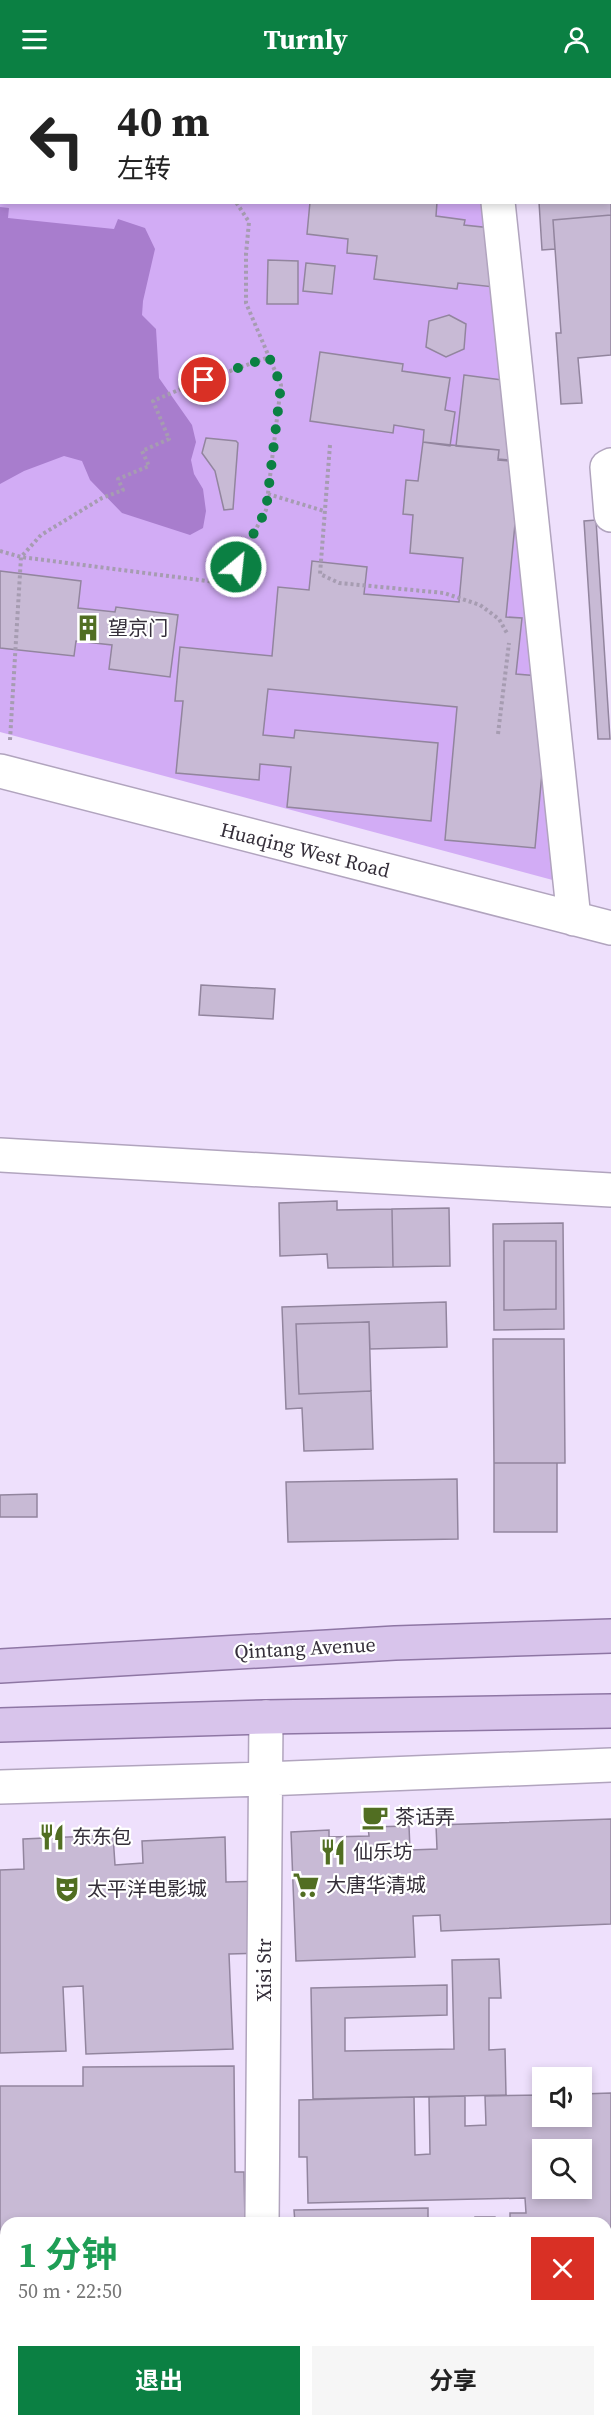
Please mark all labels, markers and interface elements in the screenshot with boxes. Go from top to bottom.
text: Turnly [263,21,348,58]
icon: menu [18,23,51,56]
icon: person [560,23,593,56]
text: 40 m [117,92,210,150]
icon: left [18,102,96,180]
text: 左转 [117,150,171,187]
pin [178,354,229,405]
icon: arrive [187,363,220,396]
position arrow [204,535,268,599]
building icon: 望京门 [73,613,103,643]
place label: 望京门 [108,614,168,642]
street label: Huaqing West Road [217,815,393,885]
street label: Qintang Avenue [234,1630,376,1666]
cafe icon: 茶话弄 [360,1802,390,1832]
place label: 茶话弄 [395,1803,455,1831]
restaurant icon: 东东包 [37,1822,67,1852]
place label: 东东包 [72,1823,132,1851]
restaurant icon: 仙乐坊 [318,1837,348,1867]
place label: 仙乐坊 [353,1838,413,1866]
supermarket icon: 大唐华清城 [291,1870,321,1900]
place label: 大唐华清城 [326,1871,426,1899]
theatre icon: 太平洋电影城 [52,1874,82,1904]
place label: 太平洋电影城 [87,1875,207,1903]
street label: Xisi Str [250,1938,278,2002]
map controls [532,2067,592,2199]
button: sound [532,2067,592,2127]
button: search [532,2139,592,2199]
text: 1 分钟 [18,2230,117,2279]
button: close [531,2237,594,2300]
text: 50 m · 22:50 [18,2277,122,2305]
button: 退出 [18,2346,300,2415]
button: 分享 [312,2346,594,2415]

